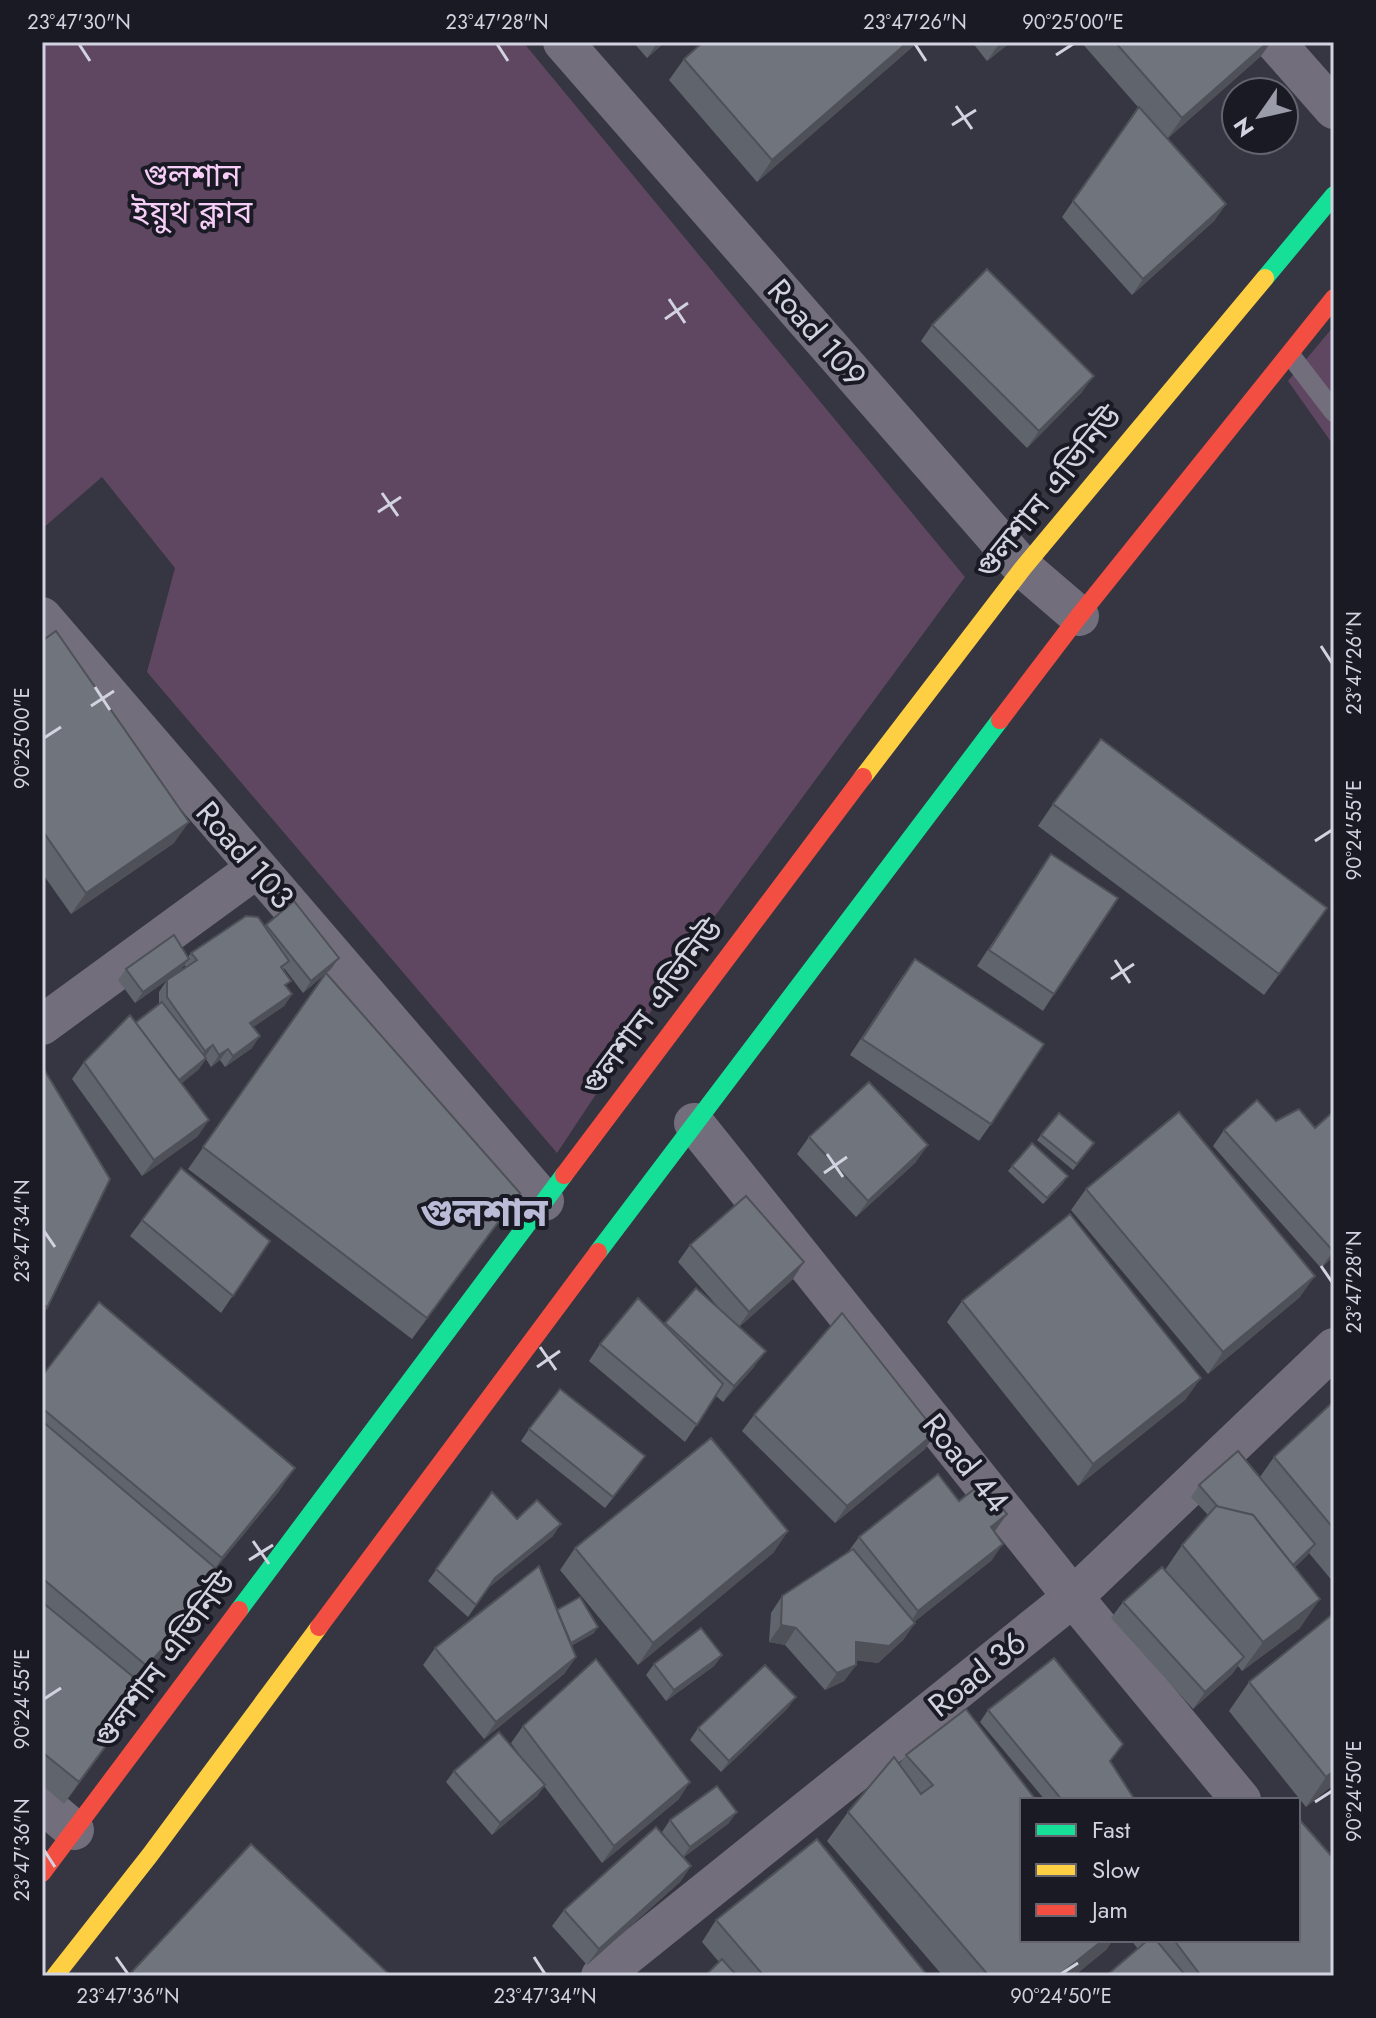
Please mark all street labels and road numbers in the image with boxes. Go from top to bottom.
street label: Road 109 [757,269,877,397]
street label: গুলশান এভিনিউ [964,394,1133,589]
street label: Road 103 [185,791,305,919]
street label: গুলশান এভিনিউ [570,908,735,1105]
street label: Road 44 [912,1403,1020,1523]
street label: গুলশান এভিনিউ [82,1561,247,1758]
street label: Road 36 [918,1620,1036,1728]

